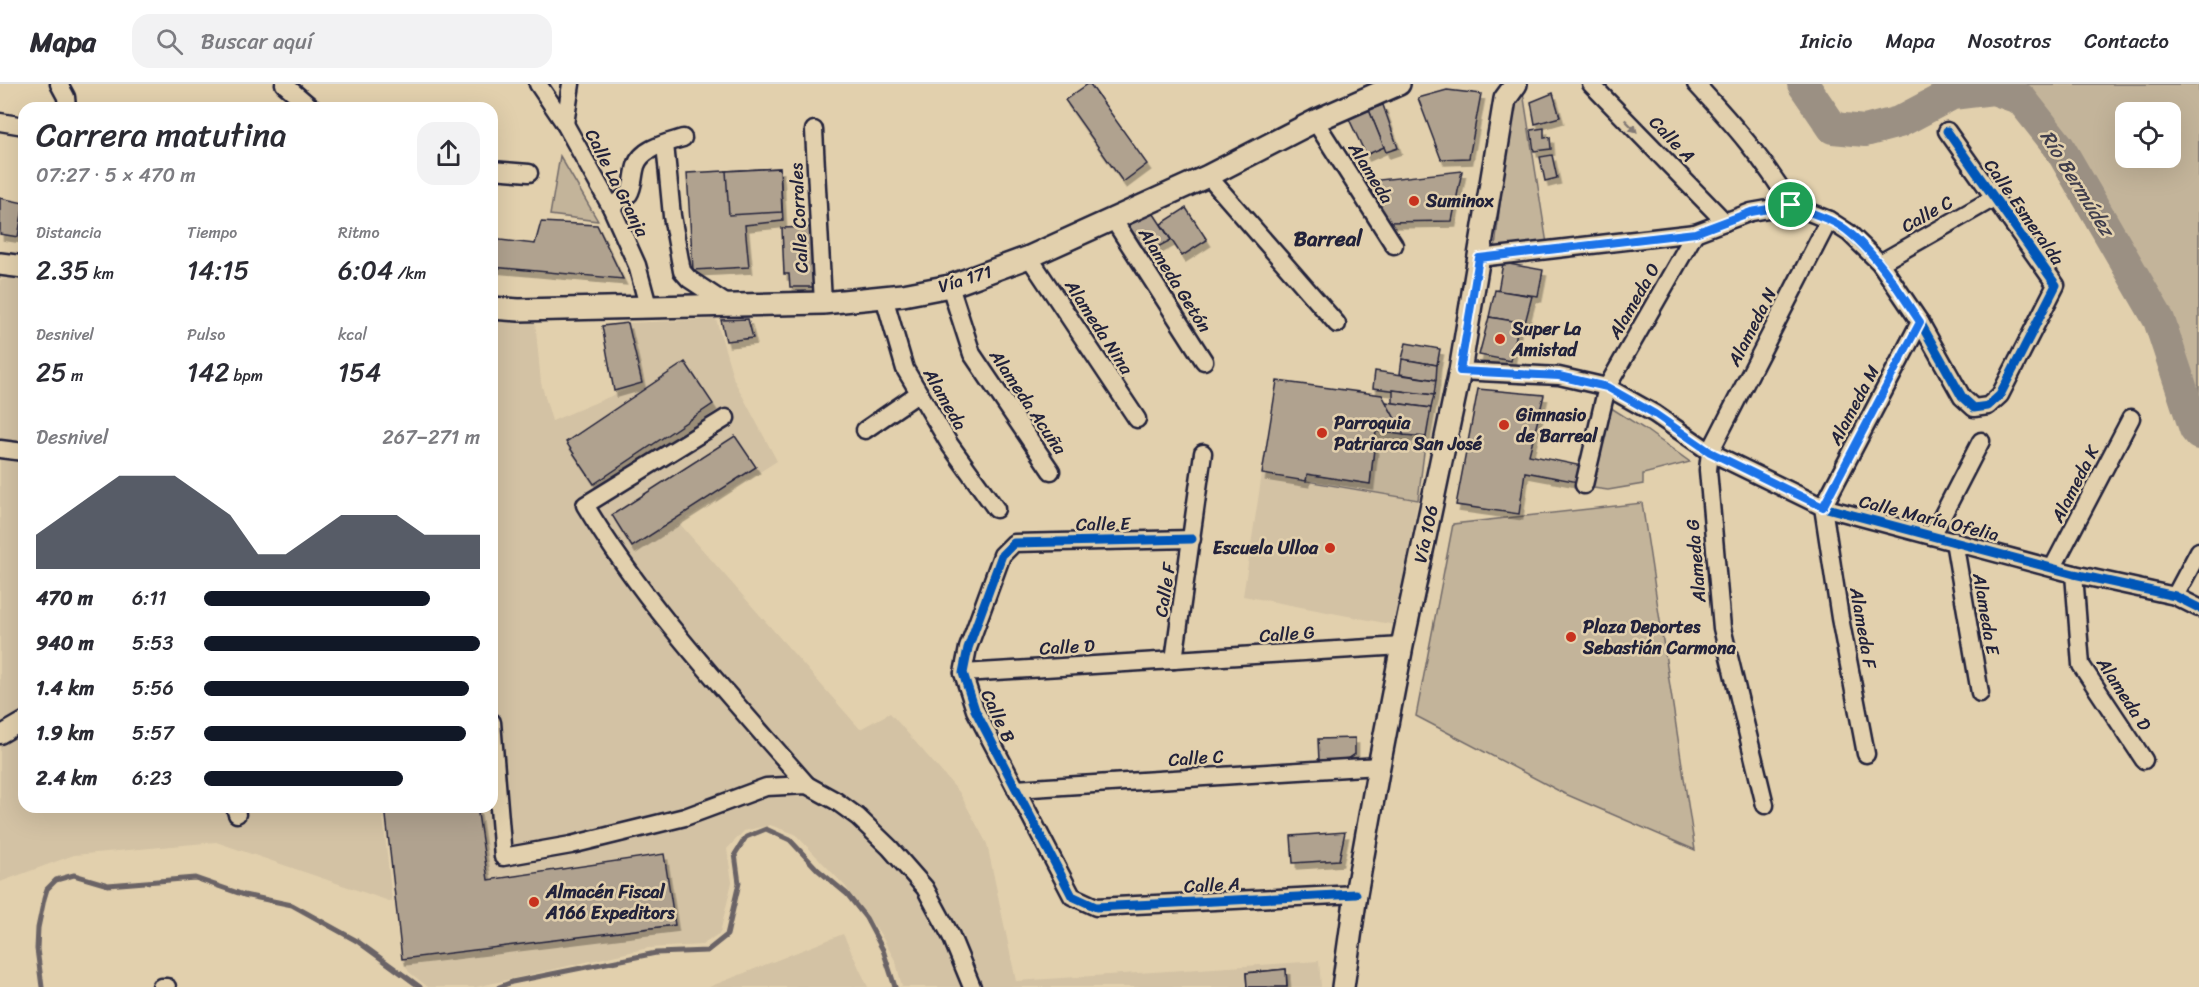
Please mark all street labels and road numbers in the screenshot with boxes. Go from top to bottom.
street label: Calle A [1641,108,1703,170]
street label: Calle La Granja [576,123,659,244]
street label: Alameda [1339,135,1402,210]
street label: Calle Esmeralda [1975,152,2073,273]
street label: Calle Corrales [780,162,818,274]
street label: Calle C [1895,186,1959,242]
street label: Alameda Getón [1129,220,1220,339]
street label: Vía 171 [934,256,996,302]
street label: Alameda O [1599,257,1669,346]
street label: Alameda Nina [1056,272,1142,382]
street label: Alameda N [1718,282,1786,373]
street label: Alameda Acuña [980,342,1076,462]
street label: Alameda M [1819,359,1889,452]
street label: Alameda [914,361,976,436]
street label: Alameda K [2041,439,2109,529]
street label: Calle María Ofelia [1856,485,2002,551]
street label: Vía 106 [1404,502,1448,566]
street label: Calle E [1075,508,1132,540]
street label: Alameda G [1676,517,1716,605]
street label: Calle F [1145,560,1185,619]
street label: Alameda E [1963,570,2009,658]
street label: Alameda F [1840,584,1886,672]
street label: Calle G [1258,616,1316,652]
street label: Calle D [1039,630,1096,664]
street label: Alameda D [2087,650,2160,738]
street label: Calle B [972,684,1024,748]
street label: Calle C [1167,740,1225,776]
street label: Calle A [1183,868,1241,902]

